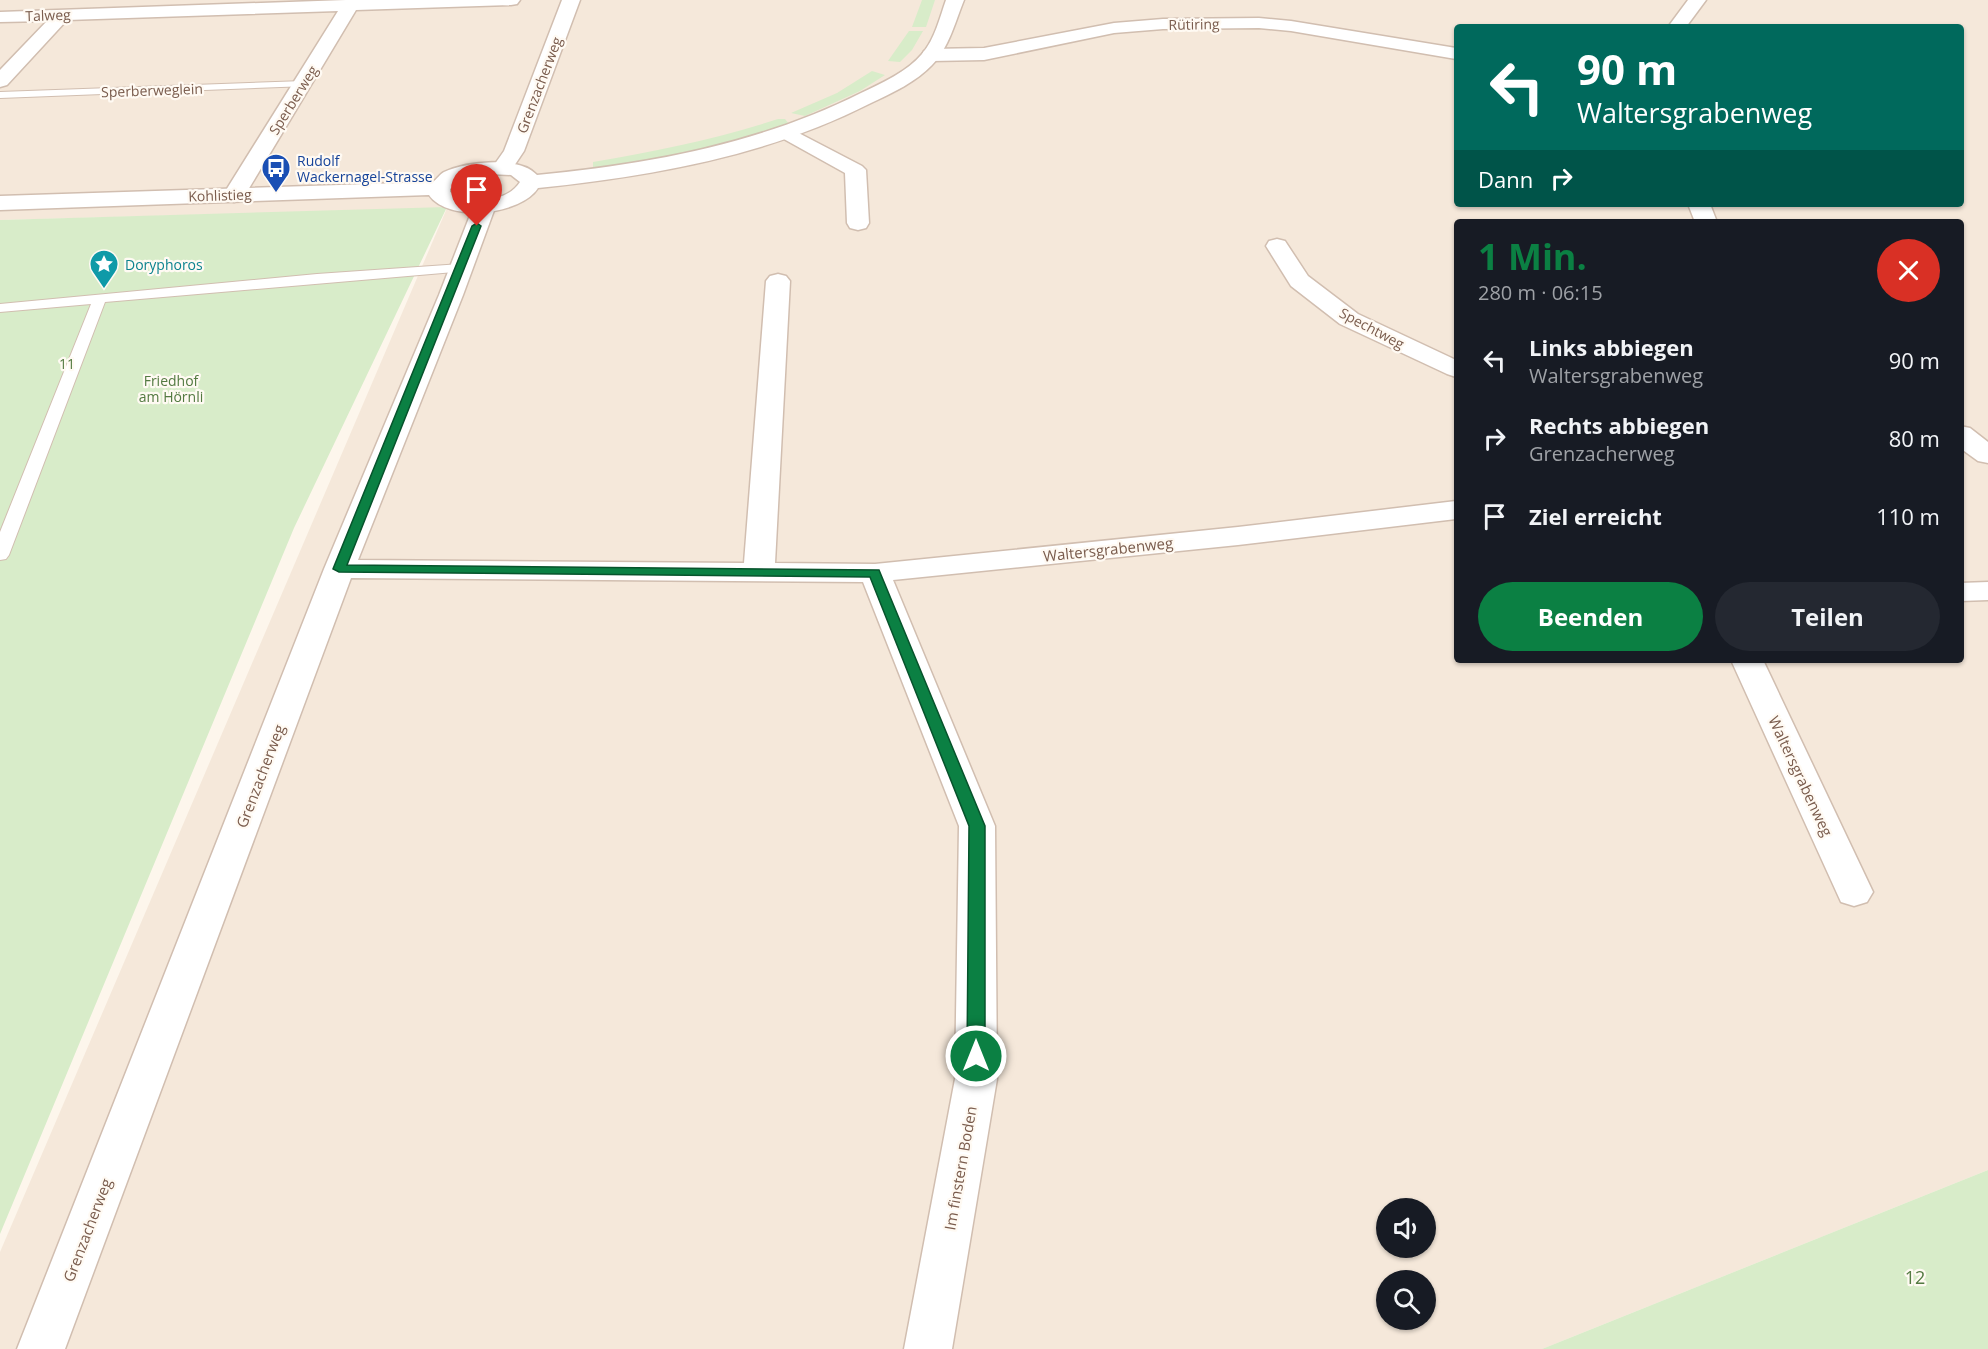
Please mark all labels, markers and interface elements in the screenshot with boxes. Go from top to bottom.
street label: Talweg [25,5,71,25]
street label: Rütiring [1168,14,1220,34]
street label: Grenzacherweg [512,34,566,136]
text: 90 m [1577,40,1677,97]
icon: left [1478,48,1556,126]
street label: Sperberweg [264,61,322,138]
street label: Sperberweglein [101,79,203,101]
text: Waltersgrabenweg [1577,94,1812,131]
place label: Rudolf Wackernagel-Strasse [297,151,433,186]
bus stop icon: Rudolf Wackernagel-Strasse [260,152,292,194]
icon: right [1545,162,1578,195]
pin [451,164,502,226]
text: Dann [1478,164,1533,194]
icon: arrive [460,173,493,206]
street label: Kohlistieg [188,184,252,206]
text: 1 Min. [1478,232,1587,281]
button: close [1877,239,1940,302]
place icon: Doryphoros [88,248,120,290]
place label: Doryphoros [125,255,203,274]
text: 280 m · 06:15 [1478,279,1603,306]
street label: Spechtweg [1336,303,1408,353]
text: Links abbiegen [1529,332,1694,362]
icon: left [1478,344,1511,377]
text: 90 m [1889,345,1940,375]
park label: 11 [59,354,75,373]
text: Waltersgrabenweg [1529,362,1703,389]
park label: Friedhof am Hörnli [139,371,203,406]
text: Rechts abbiegen [1529,410,1709,440]
icon: right [1478,422,1511,455]
text: 80 m [1889,423,1940,453]
text: Grenzacherweg [1529,440,1675,467]
icon: arrive [1478,500,1511,533]
text: Ziel erreicht [1529,501,1662,531]
text: 110 m [1876,501,1940,531]
street label: Waltersgrabenweg [1042,532,1174,566]
button: Beenden [1478,582,1703,651]
button: Teilen [1715,582,1940,651]
street label: Waltersgrabenweg [1764,713,1838,839]
street label: Grenzacherweg [231,721,289,831]
position arrow [944,1024,1008,1088]
street label: Im finstern Boden [939,1104,981,1232]
street label: Grenzacherweg [58,1175,116,1285]
map controls [1376,1198,1436,1330]
button: sound [1376,1198,1436,1258]
park label: 12 [1905,1265,1925,1289]
button: search [1376,1270,1436,1330]

